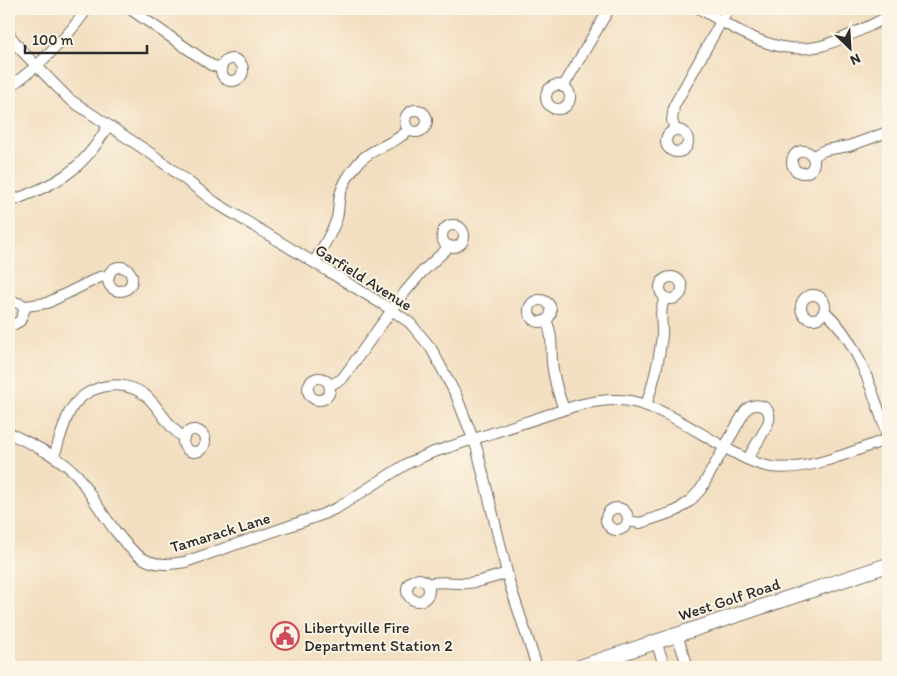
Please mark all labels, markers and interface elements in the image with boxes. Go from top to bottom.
scale bar [25,22,148,54]
north arrow [824,22,874,72]
text: 100 m [32,31,74,49]
text: N [847,50,863,69]
street label: Garfield Avenue [312,240,416,315]
street label: Tamarack Lane [168,508,272,557]
street label: West Golf Road [676,574,783,625]
place label: Libertyville Fire Department Station 2 [304,618,453,655]
public building icon: Libertyville Fire Department Station 2 [270,621,300,651]

